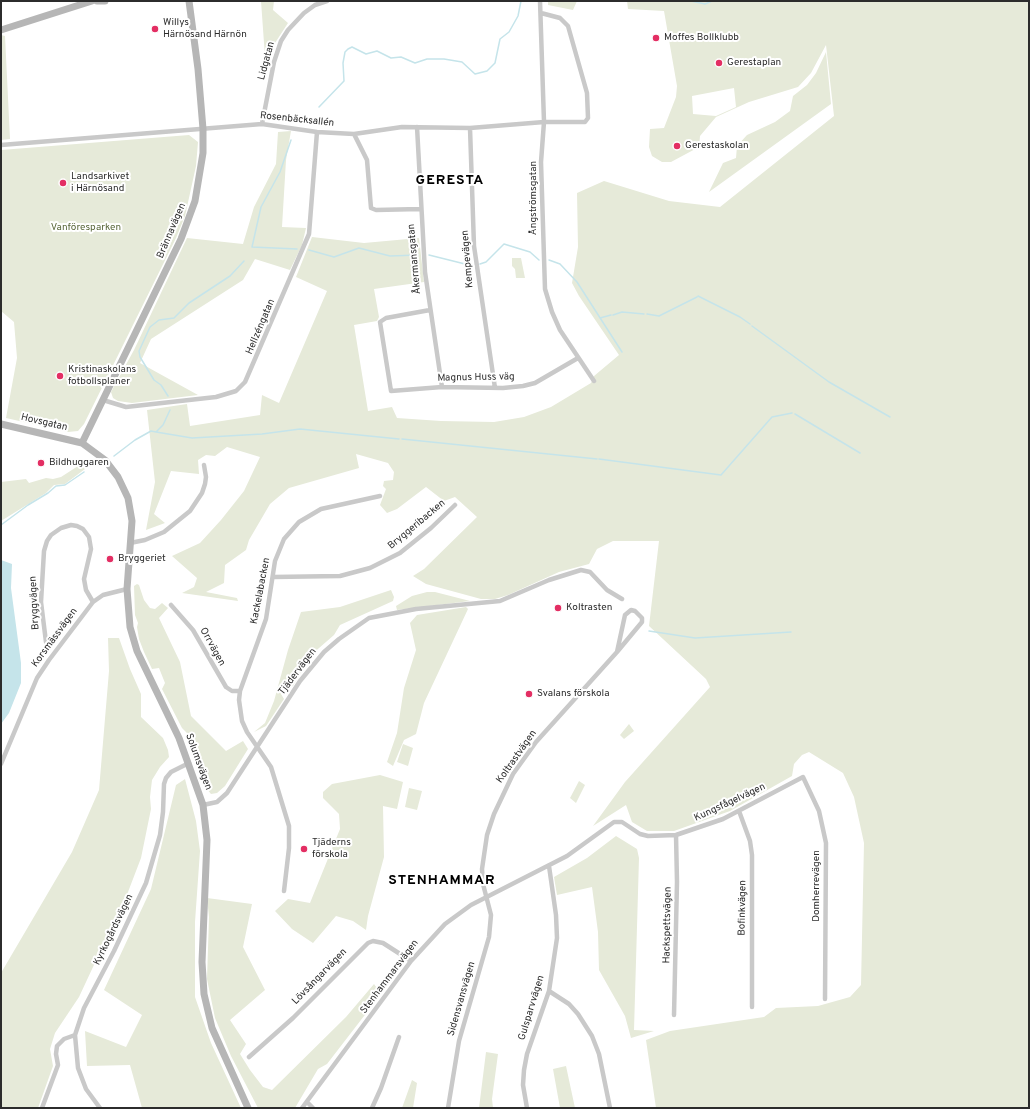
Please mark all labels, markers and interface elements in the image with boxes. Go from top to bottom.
place label: Willys Härnösand Härnön [163,17,247,40]
marker: Willys Härnösand Härnön [150,24,160,34]
place label: Moffes Bollklubb [664,32,739,44]
marker: Moffes Bollklubb [651,33,661,43]
street label: Lidgatan [256,40,278,82]
place label: Gerestaplan [727,57,781,69]
marker: Gerestaplan [714,58,724,68]
street label: Rosenbäcksallén [259,110,335,130]
place label: Gerestaskolan [685,140,749,152]
marker: Gerestaskolan [672,141,682,151]
street label: Ångströmsgatan [528,161,540,235]
place label: Landsarkivet i Härnösand [71,171,129,194]
district label: GERESTA [416,173,484,189]
marker: Landsarkivet i Härnösand [58,178,68,188]
street label: Brännavägen [155,201,189,261]
park label: Vanföresparken [51,222,121,234]
street label: Åkermansgatan [406,223,424,295]
street label: Kempevägen [459,229,477,289]
street label: Hellzéngatan [244,297,278,357]
place label: Kristinaskolans fotbollsplaner [68,364,136,388]
marker: Kristinaskolans fotbollsplaner [55,371,65,381]
street label: Magnus Huss väg [437,371,515,385]
street label: Hovsgatan [19,412,69,434]
place label: Bildhuggaren [49,457,109,469]
marker: Bildhuggaren [36,458,46,468]
street label: Bryggeribacken [386,498,448,552]
place label: Bryggeriet [118,553,166,565]
marker: Bryggeriet [105,554,115,564]
street label: Kackelabacken [249,557,273,625]
street label: Bryggvägen [28,576,42,630]
place label: Koltrasten [566,602,612,614]
marker: Koltrasten [553,603,563,613]
street label: Korsmässvägen [30,606,80,670]
street label: Orrvägen [197,626,227,668]
street label: Tjädervägen [276,646,320,698]
place label: Svalans förskola [537,688,609,700]
marker: Svalans förskola [524,689,534,699]
street label: Koltrastvägen [494,728,540,786]
street label: Solumsvägen [182,732,214,792]
street label: Kungsfågelvägen [692,781,768,825]
place label: Tjäderns förskola [312,837,351,860]
marker: Tjäderns förskola [299,844,309,854]
street label: Domherrevägen [811,850,823,922]
district label: STENHAMMAR [388,873,496,889]
street label: Bofinkvägen [737,880,749,936]
street label: Hackspettsvägen [661,887,675,963]
street label: Kyrkogårdsvägen [92,892,136,968]
street label: Stenhammarsvägen [358,938,422,1016]
street label: Lövsångarvägen [290,946,350,1008]
street label: Sidensvansvägen [446,960,478,1038]
street label: Gulsparvvägen [516,974,548,1042]

